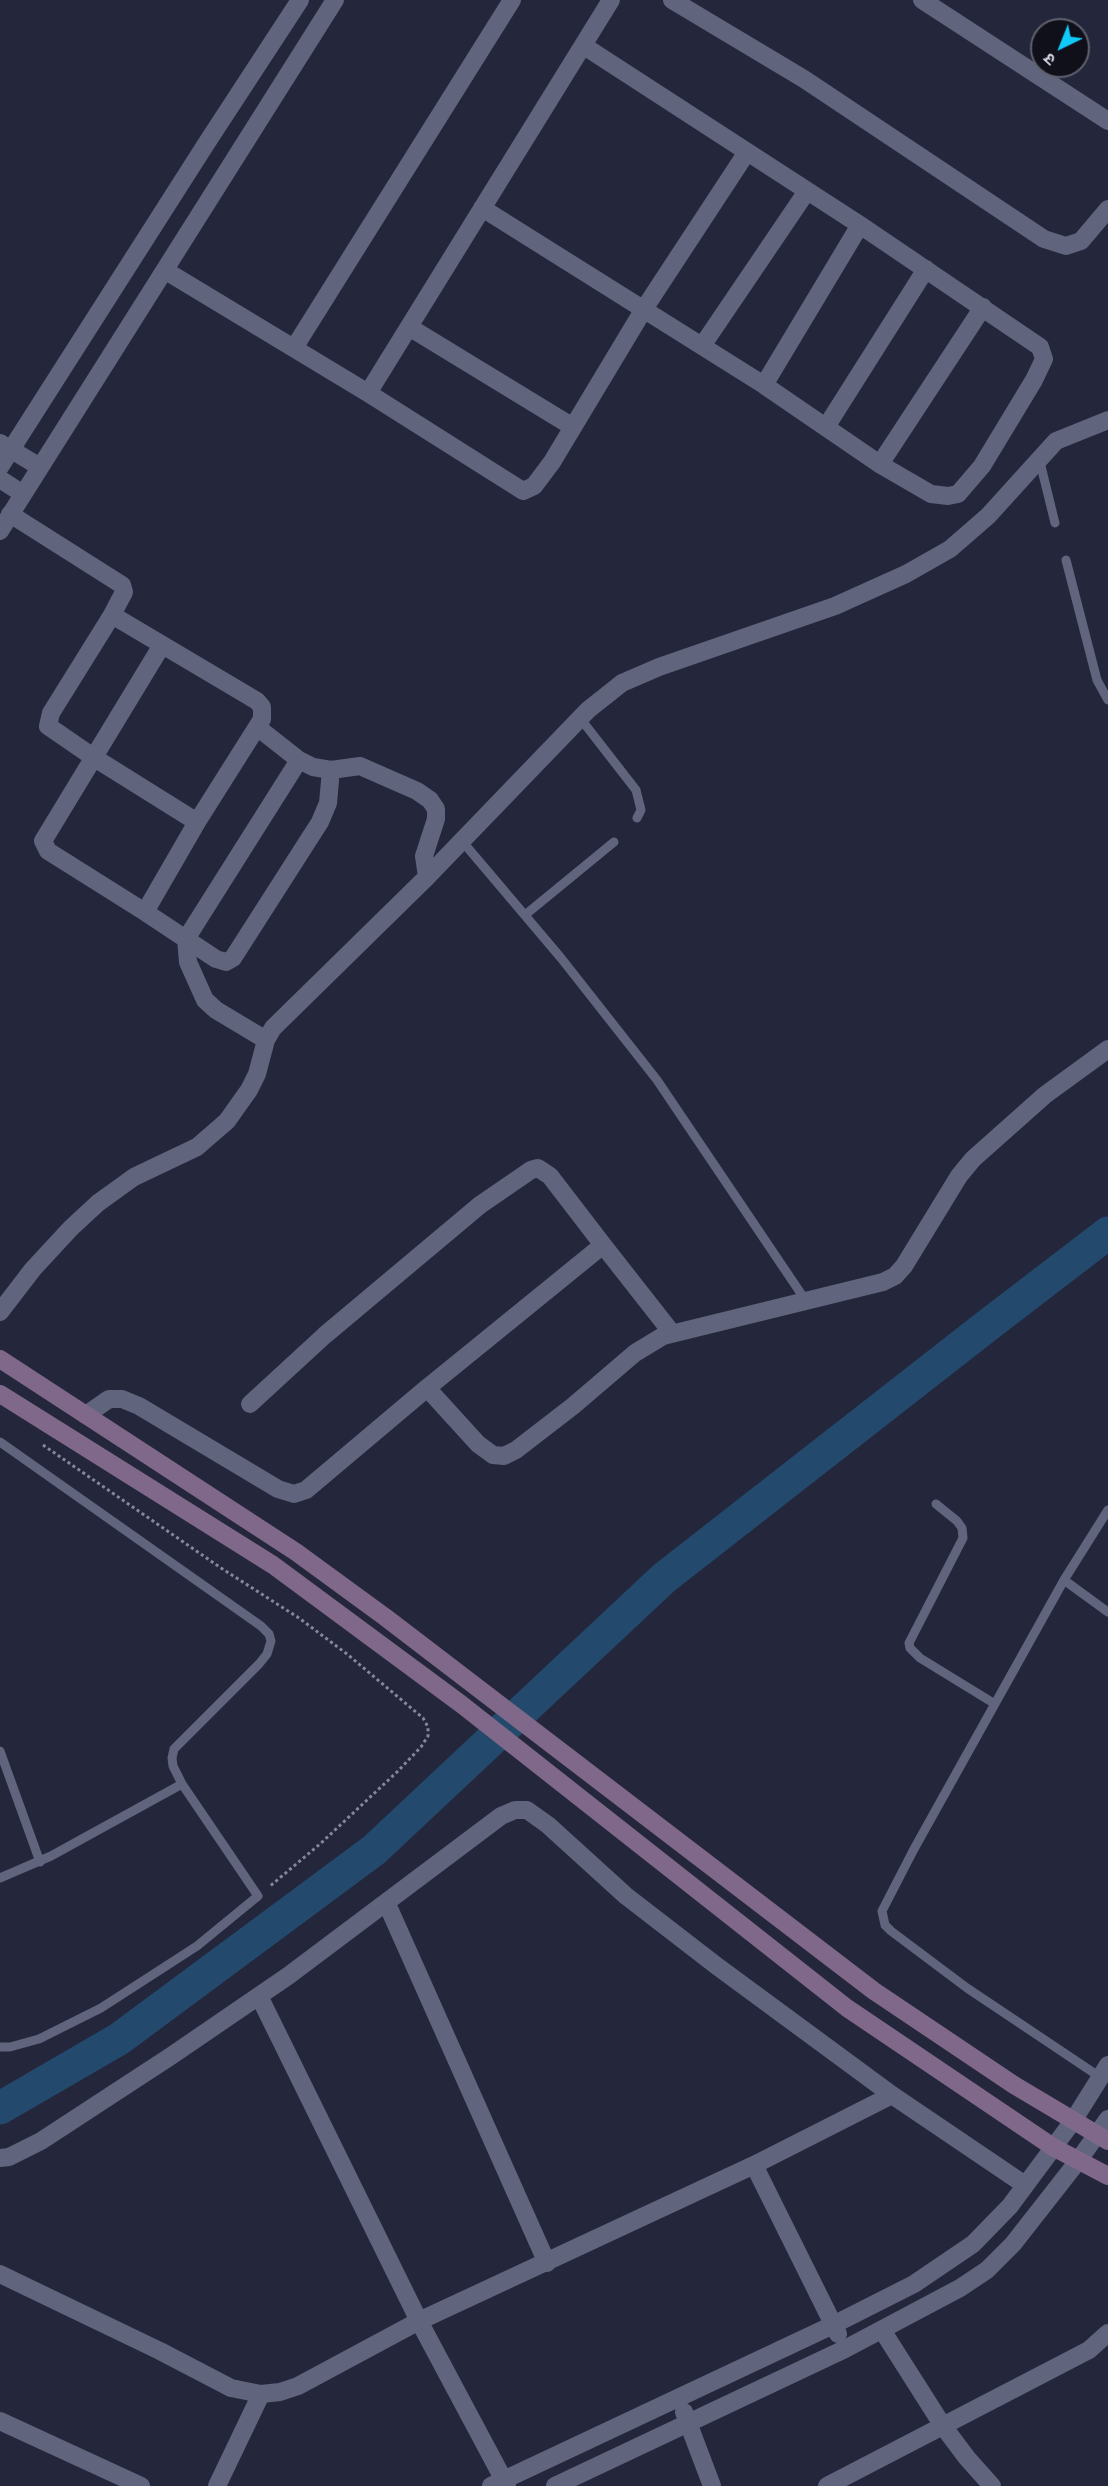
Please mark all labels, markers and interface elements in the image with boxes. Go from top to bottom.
north arrow [1030,18,1090,78]
text: उ [1039,49,1059,70]

